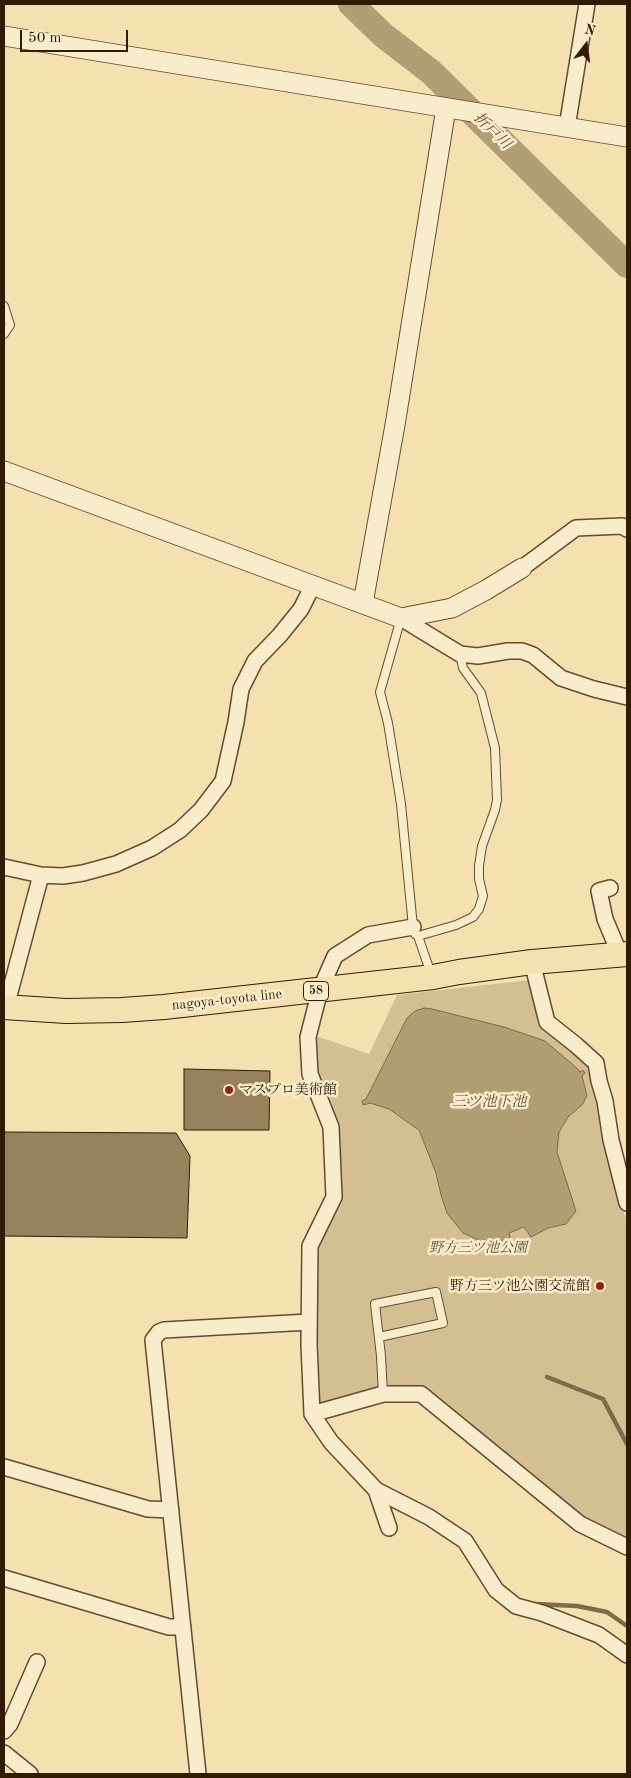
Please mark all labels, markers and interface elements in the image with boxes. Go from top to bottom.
scale bar [22,20,130,52]
north arrow [561,20,611,70]
text: N [583,22,597,39]
text: 50 m [28,31,62,46]
water label: 折戸川 [470,109,514,153]
road number: 58 [304,981,328,1000]
street label: nagoya-toyota line [171,986,283,1014]
place label: マスプロ美術館 [239,1082,337,1098]
marker: マスプロ美術館 [223,1084,235,1096]
water label: 三ツ池下池 [452,1093,526,1111]
park label: 野方三ツ池公園 [429,1240,527,1256]
place label: 野方三ツ池公園交流館 [450,1278,590,1294]
marker: 野方三ツ池公園交流館 [594,1280,606,1292]

